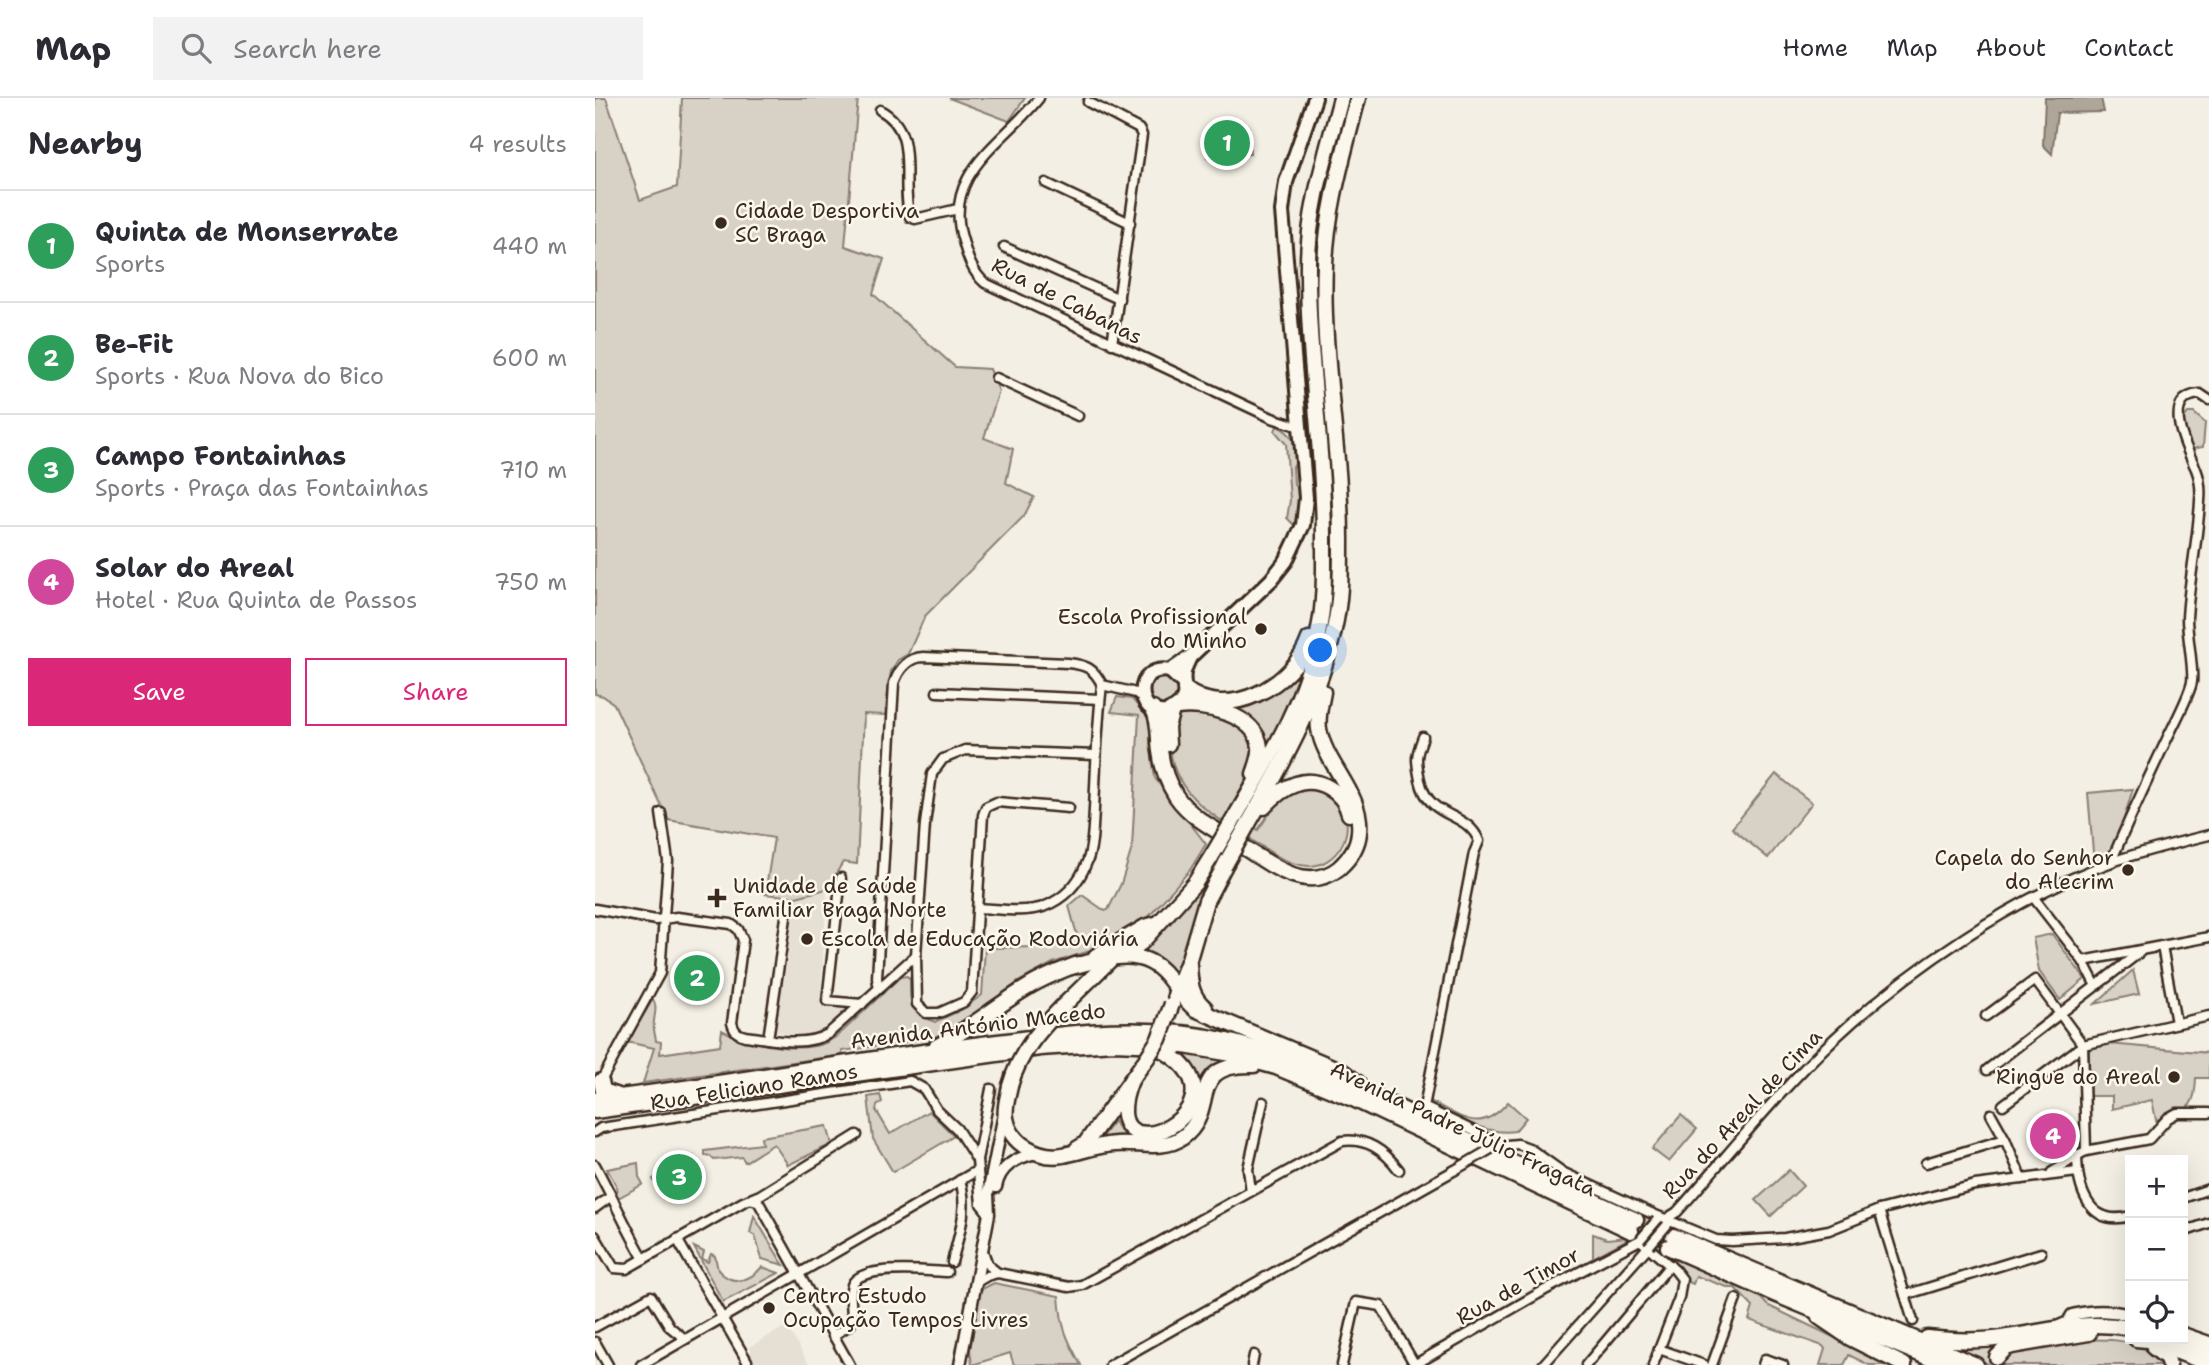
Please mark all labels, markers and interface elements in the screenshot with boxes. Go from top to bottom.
search box [153,17,643,80]
text: Map [35,26,111,71]
icon: search [177,29,215,67]
text: Search here [233,31,382,66]
text: Home [1782,32,1848,64]
text: Map [1886,32,1938,64]
text: About [1976,32,2046,64]
text: Contact [2084,32,2174,64]
pin: 1 [1204,117,1250,169]
text: Nearby [28,123,143,164]
text: 4 results [468,129,567,159]
place label: Cidade Desportiva SC Braga [735,197,919,249]
text: Quinta de Monserrate [95,214,399,249]
marker: Cidade Desportiva SC Braga [713,215,729,231]
text: 1 [46,231,56,261]
text: 440 m [492,231,567,261]
text: Sports [95,249,166,279]
street label: Rua de Cabanas [987,251,1147,351]
text: Be-Fit [95,326,173,361]
text: 2 [43,343,59,373]
text: 600 m [492,343,567,373]
text: Sports · Rua Nova do Bico [95,361,384,391]
text: Campo Fontainhas [95,438,346,473]
text: 3 [43,455,59,485]
text: 710 m [499,455,567,485]
text: Sports · Praça das Fontainhas [95,473,429,503]
text: Solar do Areal [95,550,294,585]
text: 4 [43,567,59,597]
text: 750 m [494,567,567,597]
text: Hotel · Rua Quinta de Passos [95,585,417,615]
place label: Escola Profissional do Minho [1058,603,1248,655]
marker: Escola Profissional do Minho [1253,621,1269,637]
your location [1303,633,1337,667]
button: Save [28,658,291,726]
button: Share [305,658,567,726]
place label: Capela do Senhor do Alecrim [1934,844,2114,896]
marker: Capela do Senhor do Alecrim [2120,862,2136,878]
place label: Unidade de Saúde Familiar Braga Norte [733,872,947,924]
marker: Unidade de Saúde Familiar Braga Norte [707,888,727,908]
place label: Escola de Educação Rodoviária [821,925,1138,953]
marker: Escola de Educação Rodoviária [799,931,815,947]
pin: 2 [674,952,720,1004]
street label: Avenida António Macedo [849,996,1107,1056]
street label: Rua do Areal de Cima [1656,1023,1828,1205]
street label: Avenida Padre Júlio Fragata [1326,1055,1600,1203]
street label: Rua Feliciano Ramos [648,1057,860,1117]
place label: Ringue do Areal [1996,1063,2161,1091]
marker: Ringue do Areal [2166,1069,2182,1085]
pin: 4 [2030,1110,2076,1162]
pin: 3 [656,1151,702,1203]
map controls [2125,1155,2188,1344]
button: + [2125,1155,2188,1218]
button: − [2125,1218,2188,1281]
street label: Rua de Timor [1451,1241,1585,1331]
button: locate [2125,1281,2188,1344]
place label: Centro Estudo Ocupação Tempos Livres [783,1282,1029,1334]
marker: Centro Estudo Ocupação Tempos Livres [761,1300,777,1316]

